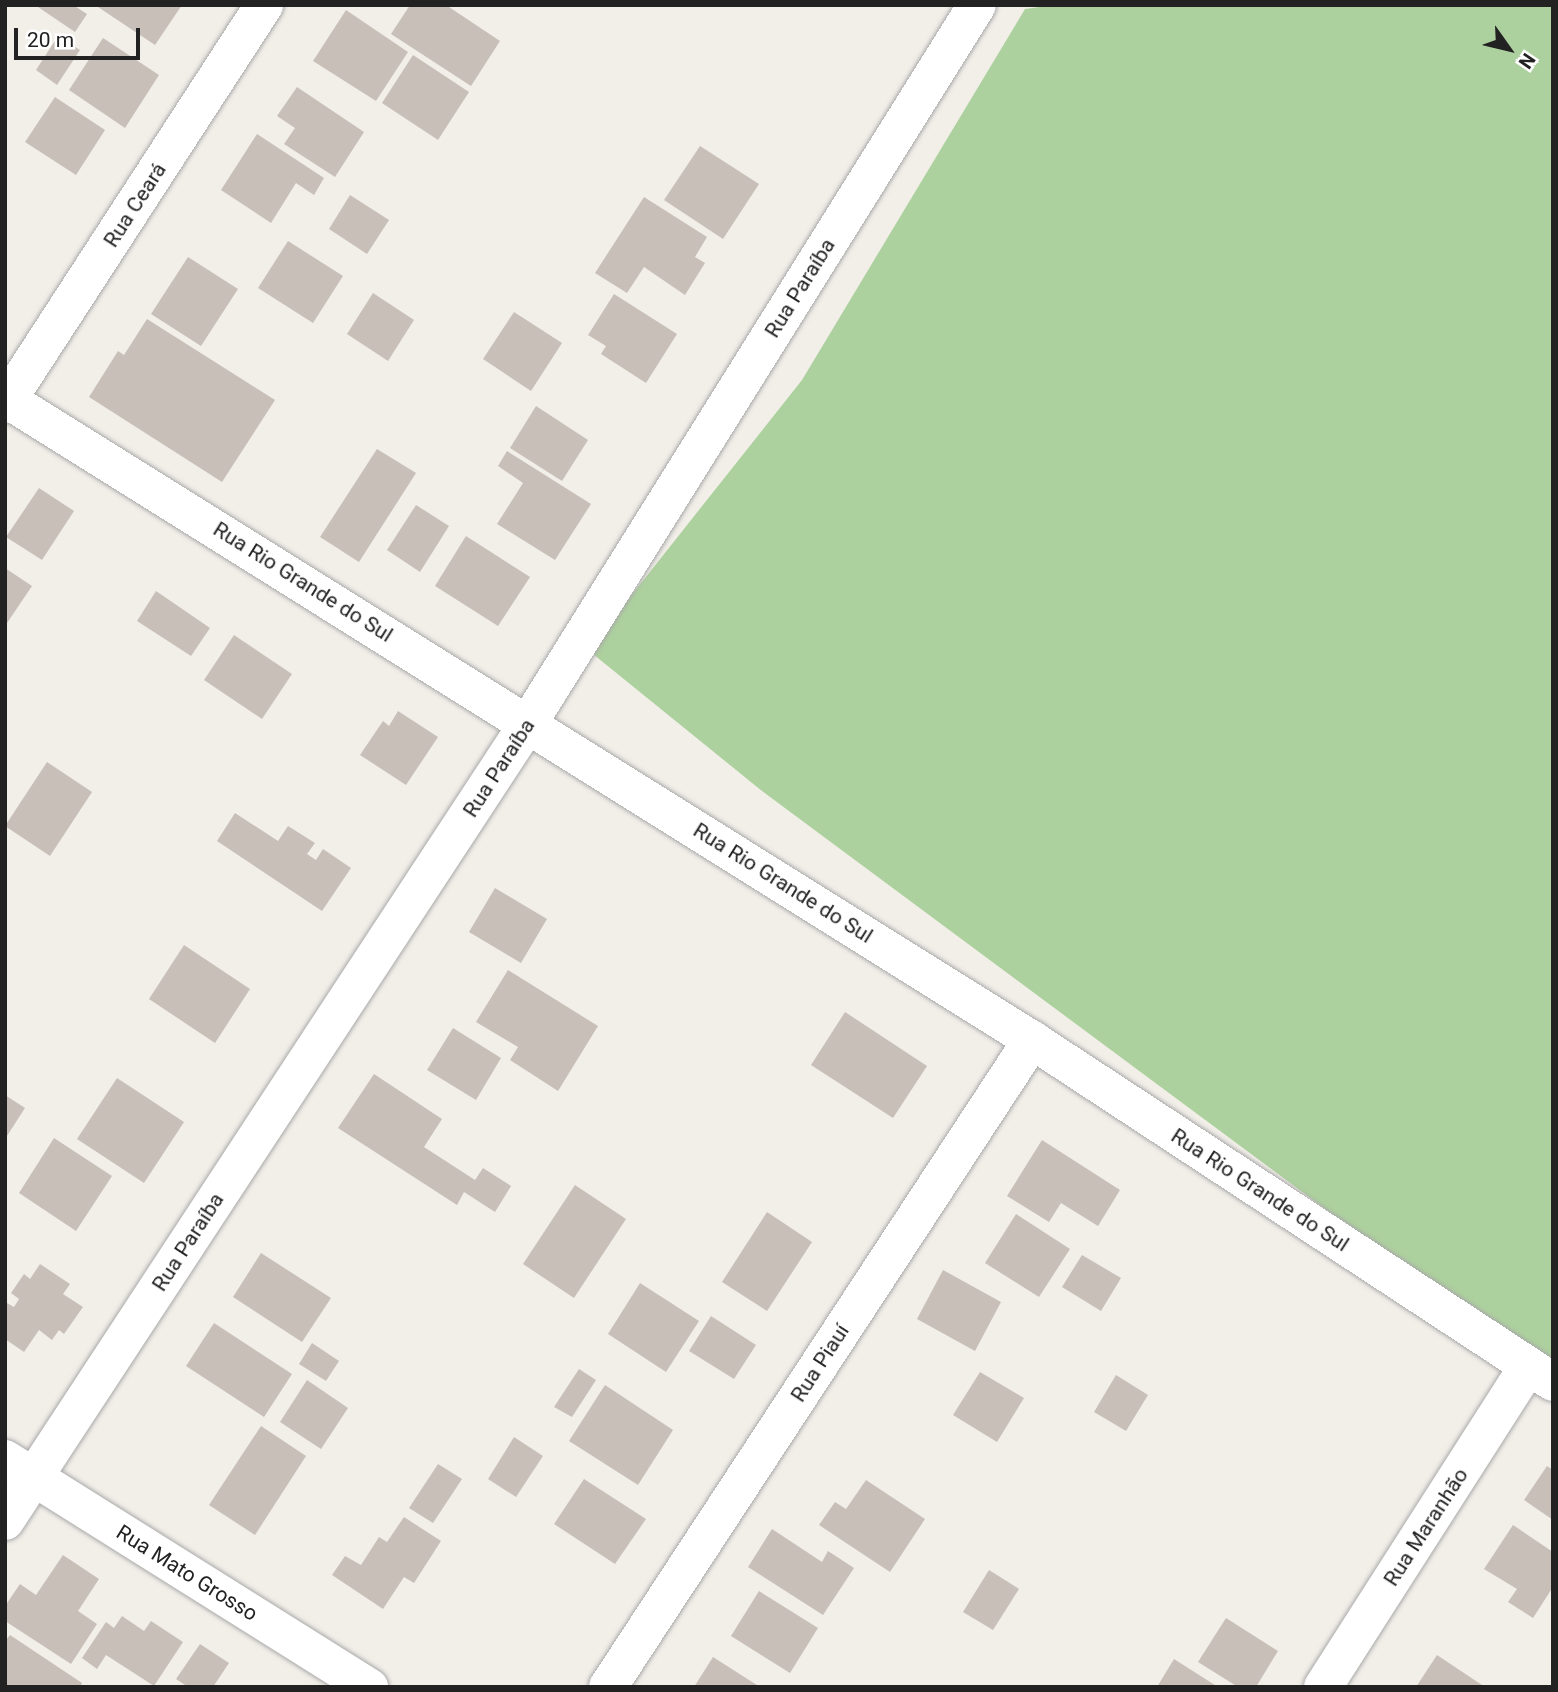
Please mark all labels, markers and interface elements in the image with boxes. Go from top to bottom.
scale bar [18,14,144,58]
north arrow [1474,14,1544,84]
text: 20 m [27,28,74,52]
text: N [1514,49,1540,73]
street label: Rua Ceará [98,158,172,252]
street label: Rua Paraíba [760,234,840,342]
street label: Rua Rio Grande do Sul [209,517,397,647]
street label: Rua Paraíba [458,714,540,822]
street label: Rua Rio Grande do Sul [689,818,877,948]
street label: Rua Rio Grande do Sul [1166,1123,1354,1257]
street label: Rua Paraíba [147,1188,229,1296]
street label: Rua Piauí [786,1319,854,1407]
street label: Rua Maranhão [1379,1463,1473,1591]
street label: Rua Mato Grosso [112,1519,262,1627]

